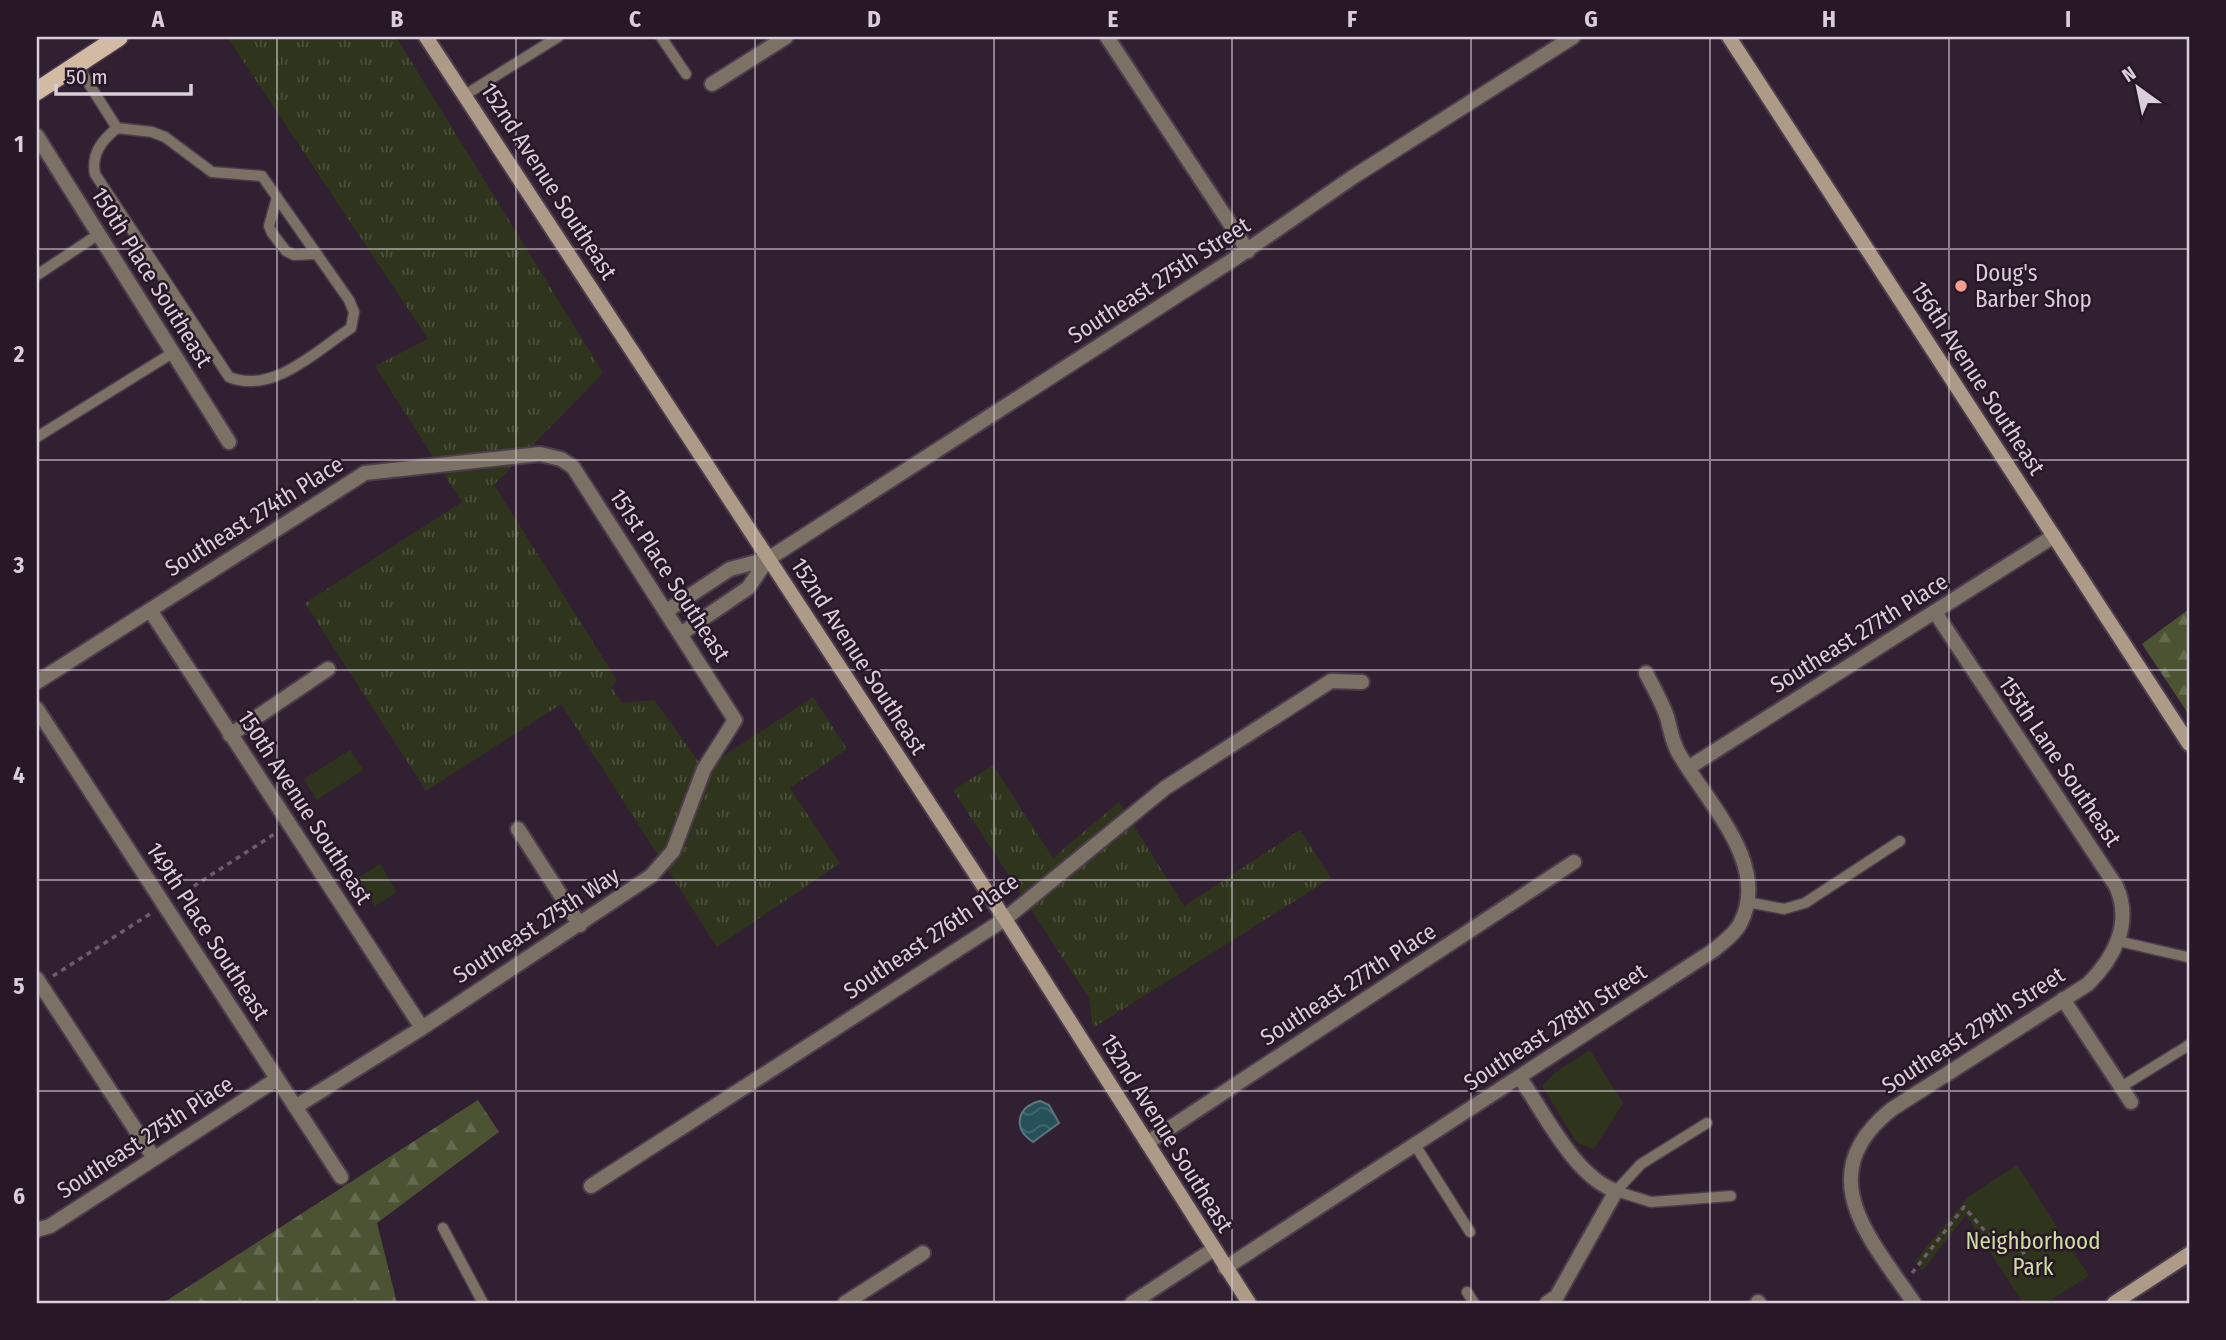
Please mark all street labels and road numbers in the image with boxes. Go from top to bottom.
street label: 152nd Avenue Southeast [475,78,623,285]
street label: 150th Place Southeast [85,182,219,372]
street label: Southeast 275th Street [1063,210,1256,349]
street label: 156th Avenue Southeast [1905,276,2051,480]
street label: Southeast 274th Place [160,450,348,582]
street label: 151st Place Southeast [604,483,736,667]
street label: 152nd Avenue Southeast [785,553,933,760]
street label: Southeast 277th Place [1765,567,1953,699]
street label: 155th Lane Southeast [1993,670,2128,852]
street label: 150th Avenue Southeast [232,705,379,910]
street label: 149th Place Southeast [140,837,276,1025]
street label: Southeast 275th Way [448,860,625,989]
street label: Southeast 276th Place [838,867,1024,1005]
street label: Southeast 277th Place [1255,917,1441,1051]
street label: Southeast 278th Street [1458,957,1652,1097]
street label: Southeast 279th Street [1877,960,2070,1099]
street label: 152nd Avenue Southeast [1095,1029,1240,1238]
street label: Southeast 275th Place [52,1070,238,1204]

